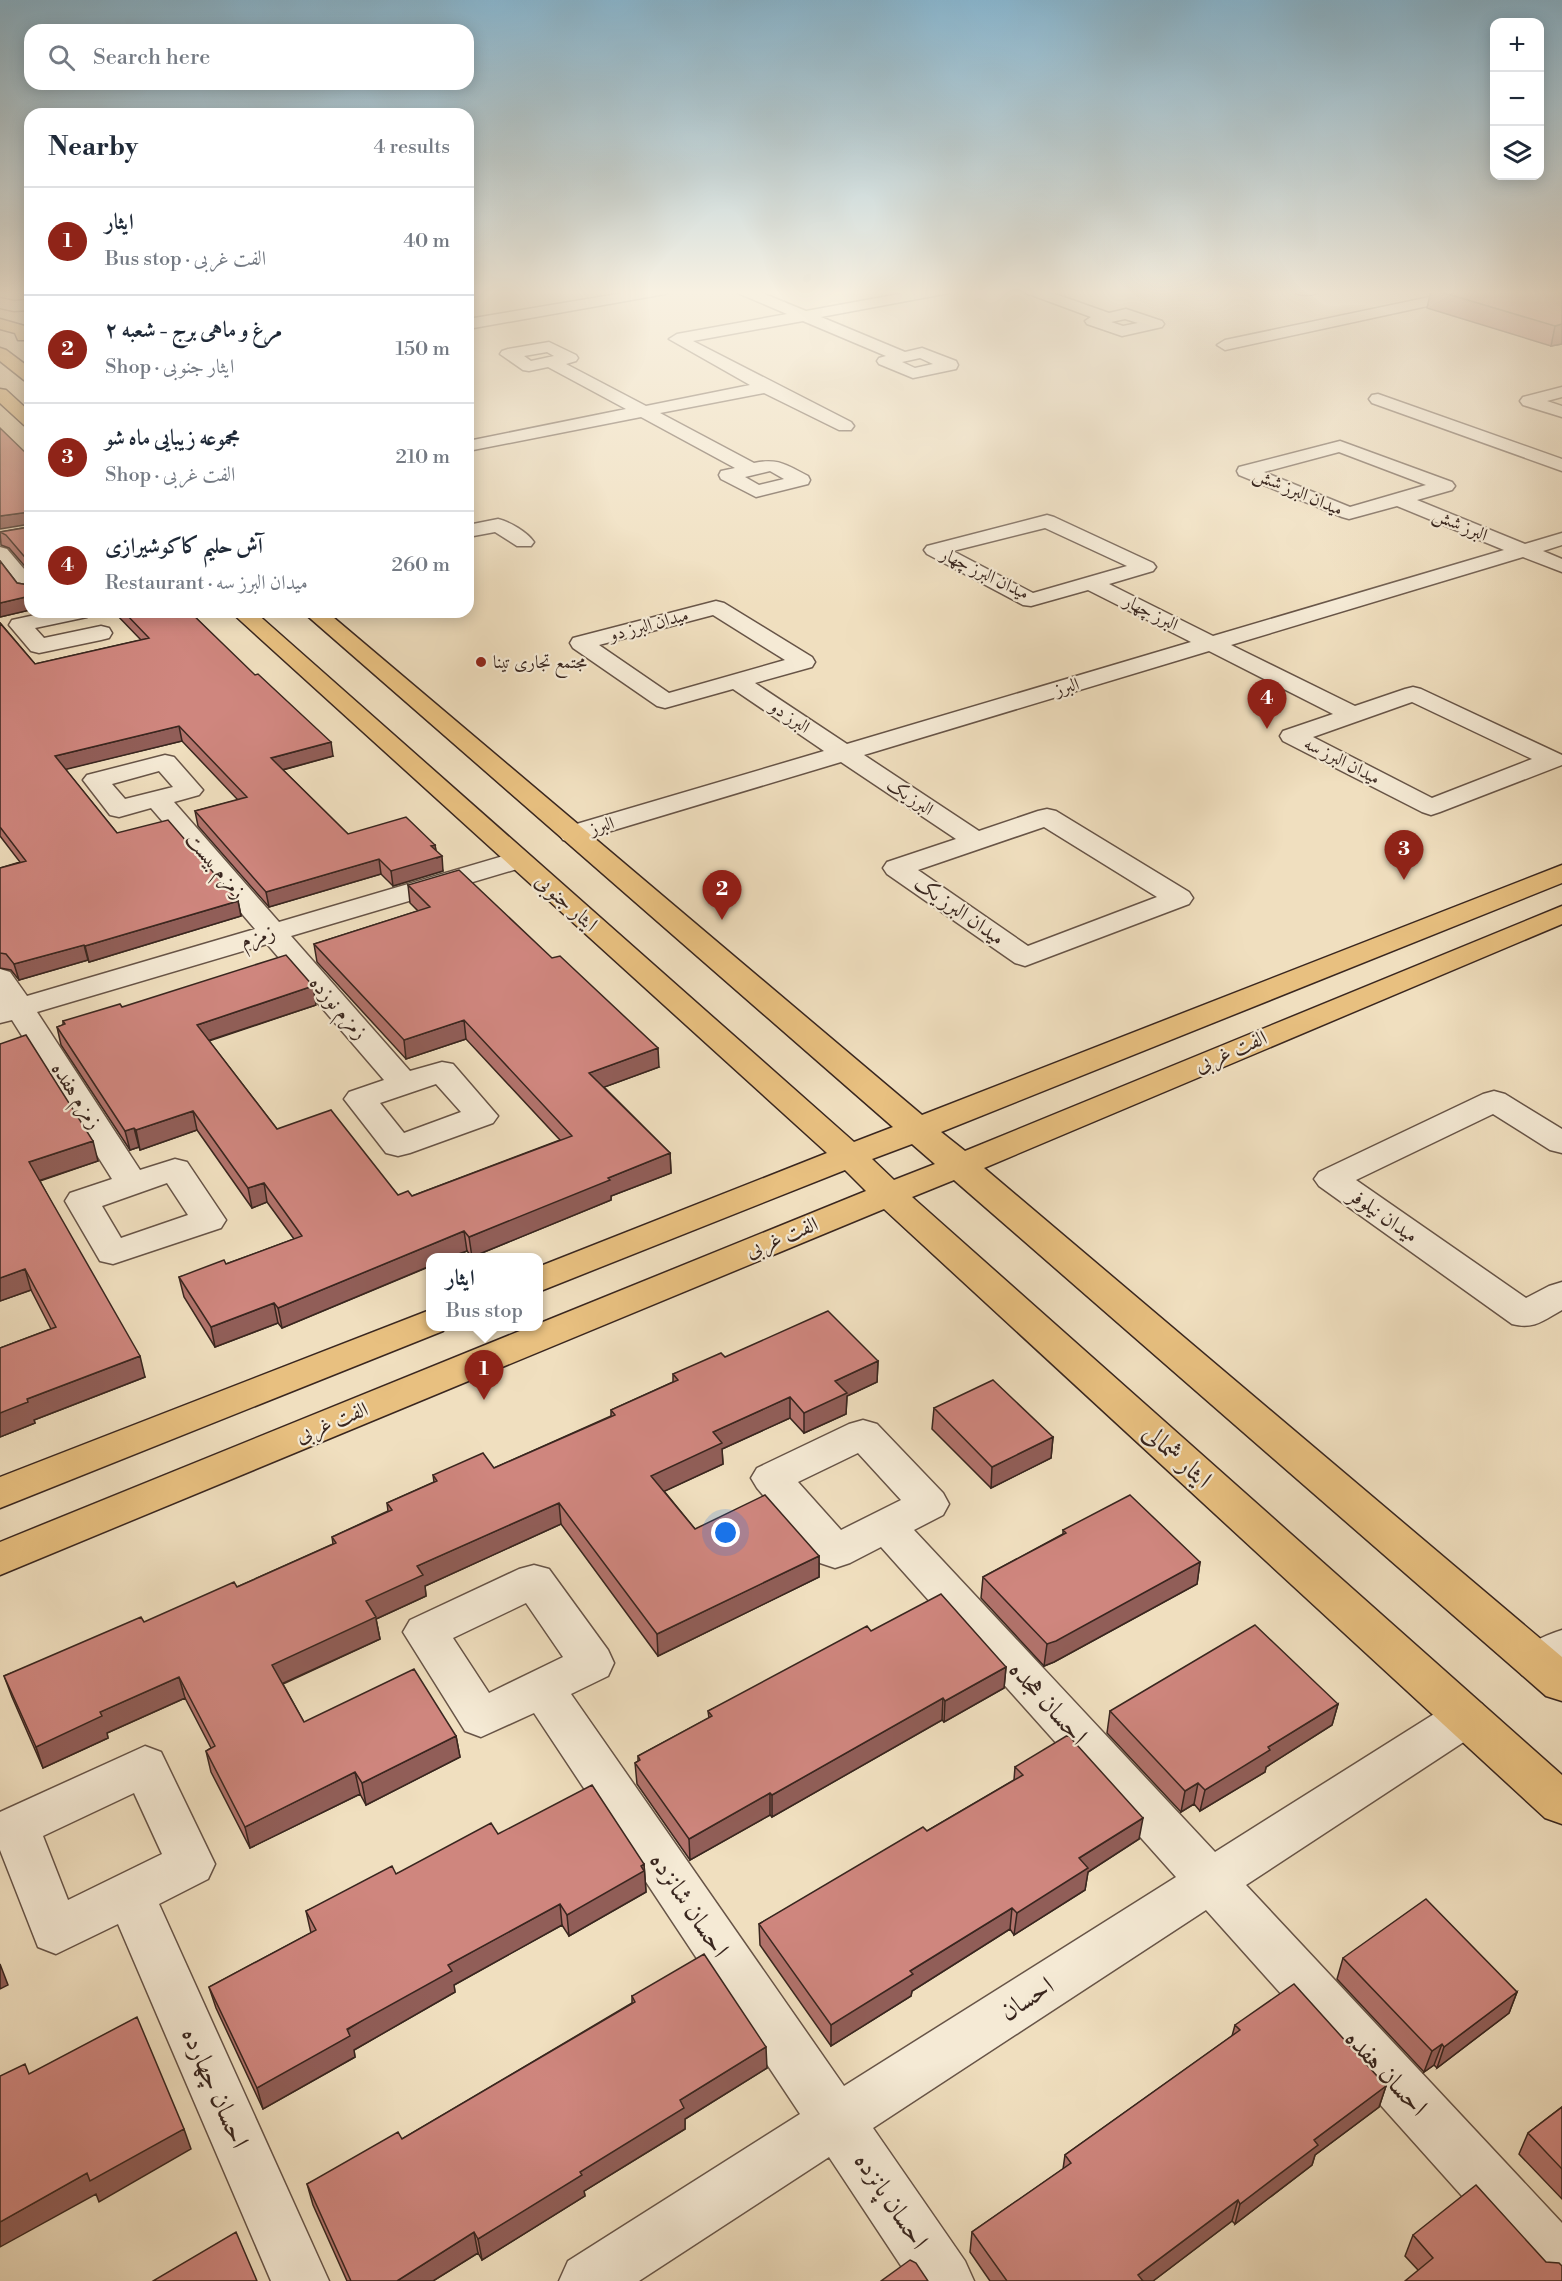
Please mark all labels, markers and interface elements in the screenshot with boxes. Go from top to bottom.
map controls [1490,18,1544,180]
button: + [1490,18,1544,72]
search box [24,24,474,90]
icon: search [45,41,78,74]
text: Search here [93,44,210,71]
button: − [1490,72,1544,126]
button: layers [1490,126,1544,180]
text: Nearby [48,131,138,163]
text: 4 results [373,135,450,160]
text: ایثار [105,209,134,236]
text: 1 [63,229,72,254]
text: 40 m [403,229,450,254]
text: Bus stop · الفت غربی [105,247,266,272]
text: مرغ و ماهی برج - شعبه ۲ [105,317,282,344]
text: 2 [61,337,74,362]
text: 150 m [395,337,450,362]
text: Shop · ایثار جنوبی [105,355,234,380]
text: مجموعه زیبایی ماه شو [105,425,240,452]
text: 3 [61,445,74,470]
text: 210 m [395,445,450,470]
text: Shop · الفت غربی [105,463,235,488]
street label: میدان البرز شش [1250,463,1346,521]
street label: البرز شش [1429,503,1491,547]
text: آش حلیم کاکوشیرازی [105,533,263,560]
street label: میدان البرز چهار [935,542,1033,605]
text: 4 [61,553,74,578]
text: 260 m [392,553,450,578]
text: Restaurant · میدان البرز سه [105,571,308,596]
street label: البرز چهار [1118,589,1182,636]
street label: میدان البرز دو [605,603,691,647]
place label: مجتمع تجاری تینا [493,651,587,678]
marker: مجتمع تجاری تینا [474,655,488,669]
street label: البرز [1050,672,1082,702]
pin: 4 [1248,680,1286,729]
street label: البرز دو [764,694,814,739]
street label: میدان البرز سه [1300,732,1384,790]
street label: البرز یک [882,773,938,821]
street label: البرز [585,811,617,841]
street label: زمزم بیست [176,827,251,907]
pin: 3 [1384,830,1424,880]
street label: ایثار جنوبی [529,868,603,939]
pin: 2 [702,870,742,920]
street label: میدان البرز یک [909,870,1009,952]
street label: زمزم [237,919,280,958]
street label: زمزم نوزده [300,971,373,1048]
street label: الفت غربی [1191,1025,1272,1080]
street label: زمزم هفده [41,1058,107,1136]
street label: میدان نیلوفر [1342,1182,1423,1249]
street label: الفت غربی [742,1212,823,1265]
popup [426,1253,543,1331]
text: ایثار [446,1265,475,1292]
text: Bus stop [446,1299,523,1324]
pin: 1 [464,1350,504,1400]
street label: الفت غربی [292,1397,373,1450]
street label: ایثار شمالی [1136,1417,1218,1495]
your location [711,1518,740,1547]
street label: احسان هجده [1002,1654,1094,1752]
street label: احسان شانزده [642,1846,736,1964]
street label: احسان [994,1970,1060,2028]
street label: احسان چهارده [174,2023,256,2153]
street label: احسان هفده [1338,2023,1434,2123]
street label: احسان پانزده [845,2146,935,2257]

